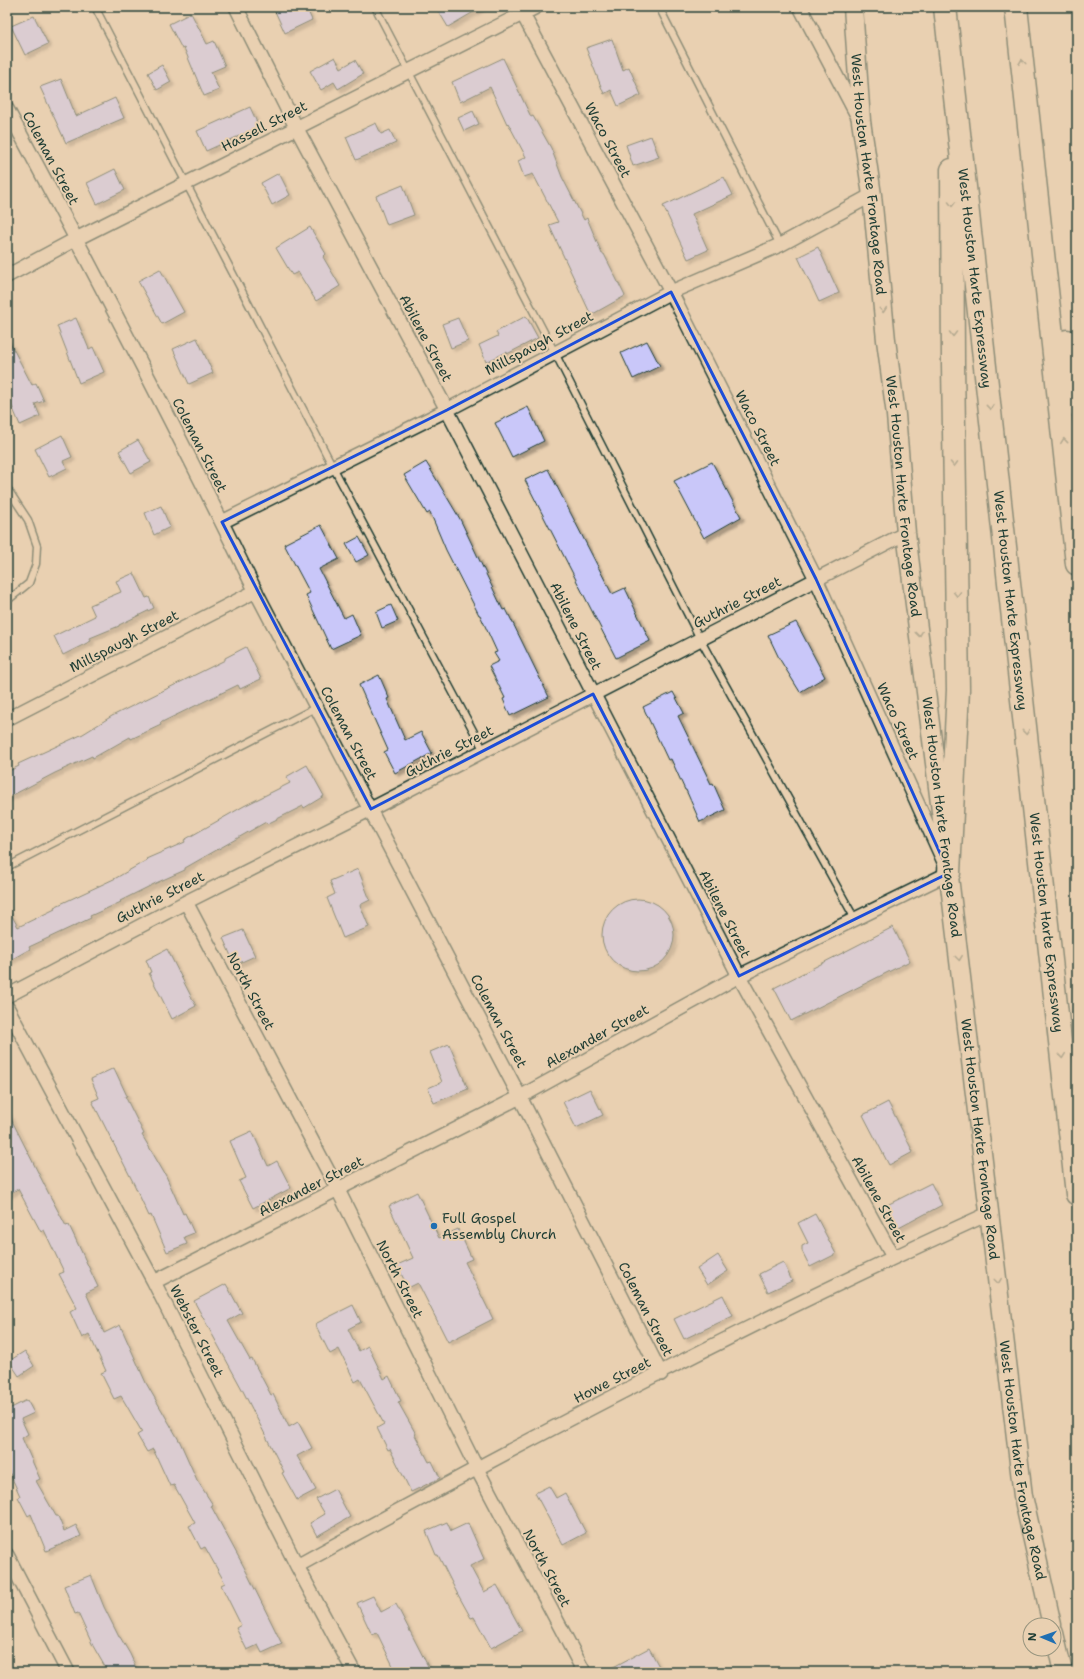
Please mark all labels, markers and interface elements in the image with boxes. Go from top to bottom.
street label: West Houston Harte Frontage Road [847,53,891,296]
one-way arrow [1018,58,1027,65]
street label: Hassell Street [218,97,310,155]
street label: Waco Street [581,99,635,181]
street label: Coleman Street [19,108,83,208]
street label: West Houston Harte Expressway [954,167,996,389]
one-way arrow [948,201,956,207]
street label: Abilene Street [395,291,457,385]
street label: Millspaugh Street [482,307,596,379]
one-way arrow [878,307,887,313]
one-way arrow [949,331,957,337]
street label: West Houston Harte Frontage Road [882,374,926,618]
street label: Waco Street [731,387,785,469]
street label: Coleman Street [168,395,232,495]
one-way arrow [986,404,995,411]
one-way arrow [1059,438,1068,444]
one-way arrow [950,461,959,467]
street label: West Houston Harte Expressway [990,489,1032,711]
street label: Guthrie Street [690,572,784,632]
street label: Abilene Street [546,579,606,673]
one-way arrow [953,591,961,597]
street label: Millspaugh Street [66,606,182,676]
one-way arrow [914,631,923,637]
street label: Waco Street [873,680,923,762]
street label: Coleman Street [317,683,381,783]
street label: West Houston Harte Frontage Road [918,695,966,939]
street label: Guthrie Street [402,721,496,781]
one-way arrow [1021,728,1030,735]
street label: West Houston Harte Expressway [1026,811,1068,1033]
street label: Guthrie Street [113,867,207,927]
street label: Abilene Street [695,867,755,961]
street label: North Street [223,949,279,1033]
one-way arrow [955,955,964,961]
street label: Coleman Street [467,971,531,1071]
street label: Alexander Street [542,1000,652,1072]
street label: West Houston Harte Frontage Road [957,1017,1004,1261]
one-way arrow [1057,1053,1066,1059]
street label: Alexander Street [255,1152,367,1220]
street label: Abilene Street [848,1152,910,1246]
place label: Full Gospel Assembly Church [442,1209,557,1243]
marker: Full Gospel Assembly Church [429,1221,439,1231]
street label: North Street [373,1237,427,1321]
street label: Coleman Street [614,1259,678,1359]
one-way arrow [993,1278,1002,1285]
street label: Webster Street [166,1282,228,1380]
street label: West Houston Harte Frontage Road [995,1339,1051,1582]
street label: Howe Street [570,1353,654,1407]
street label: North Street [519,1526,575,1610]
north arrow [1022,1617,1062,1657]
text: N [1025,1632,1040,1641]

